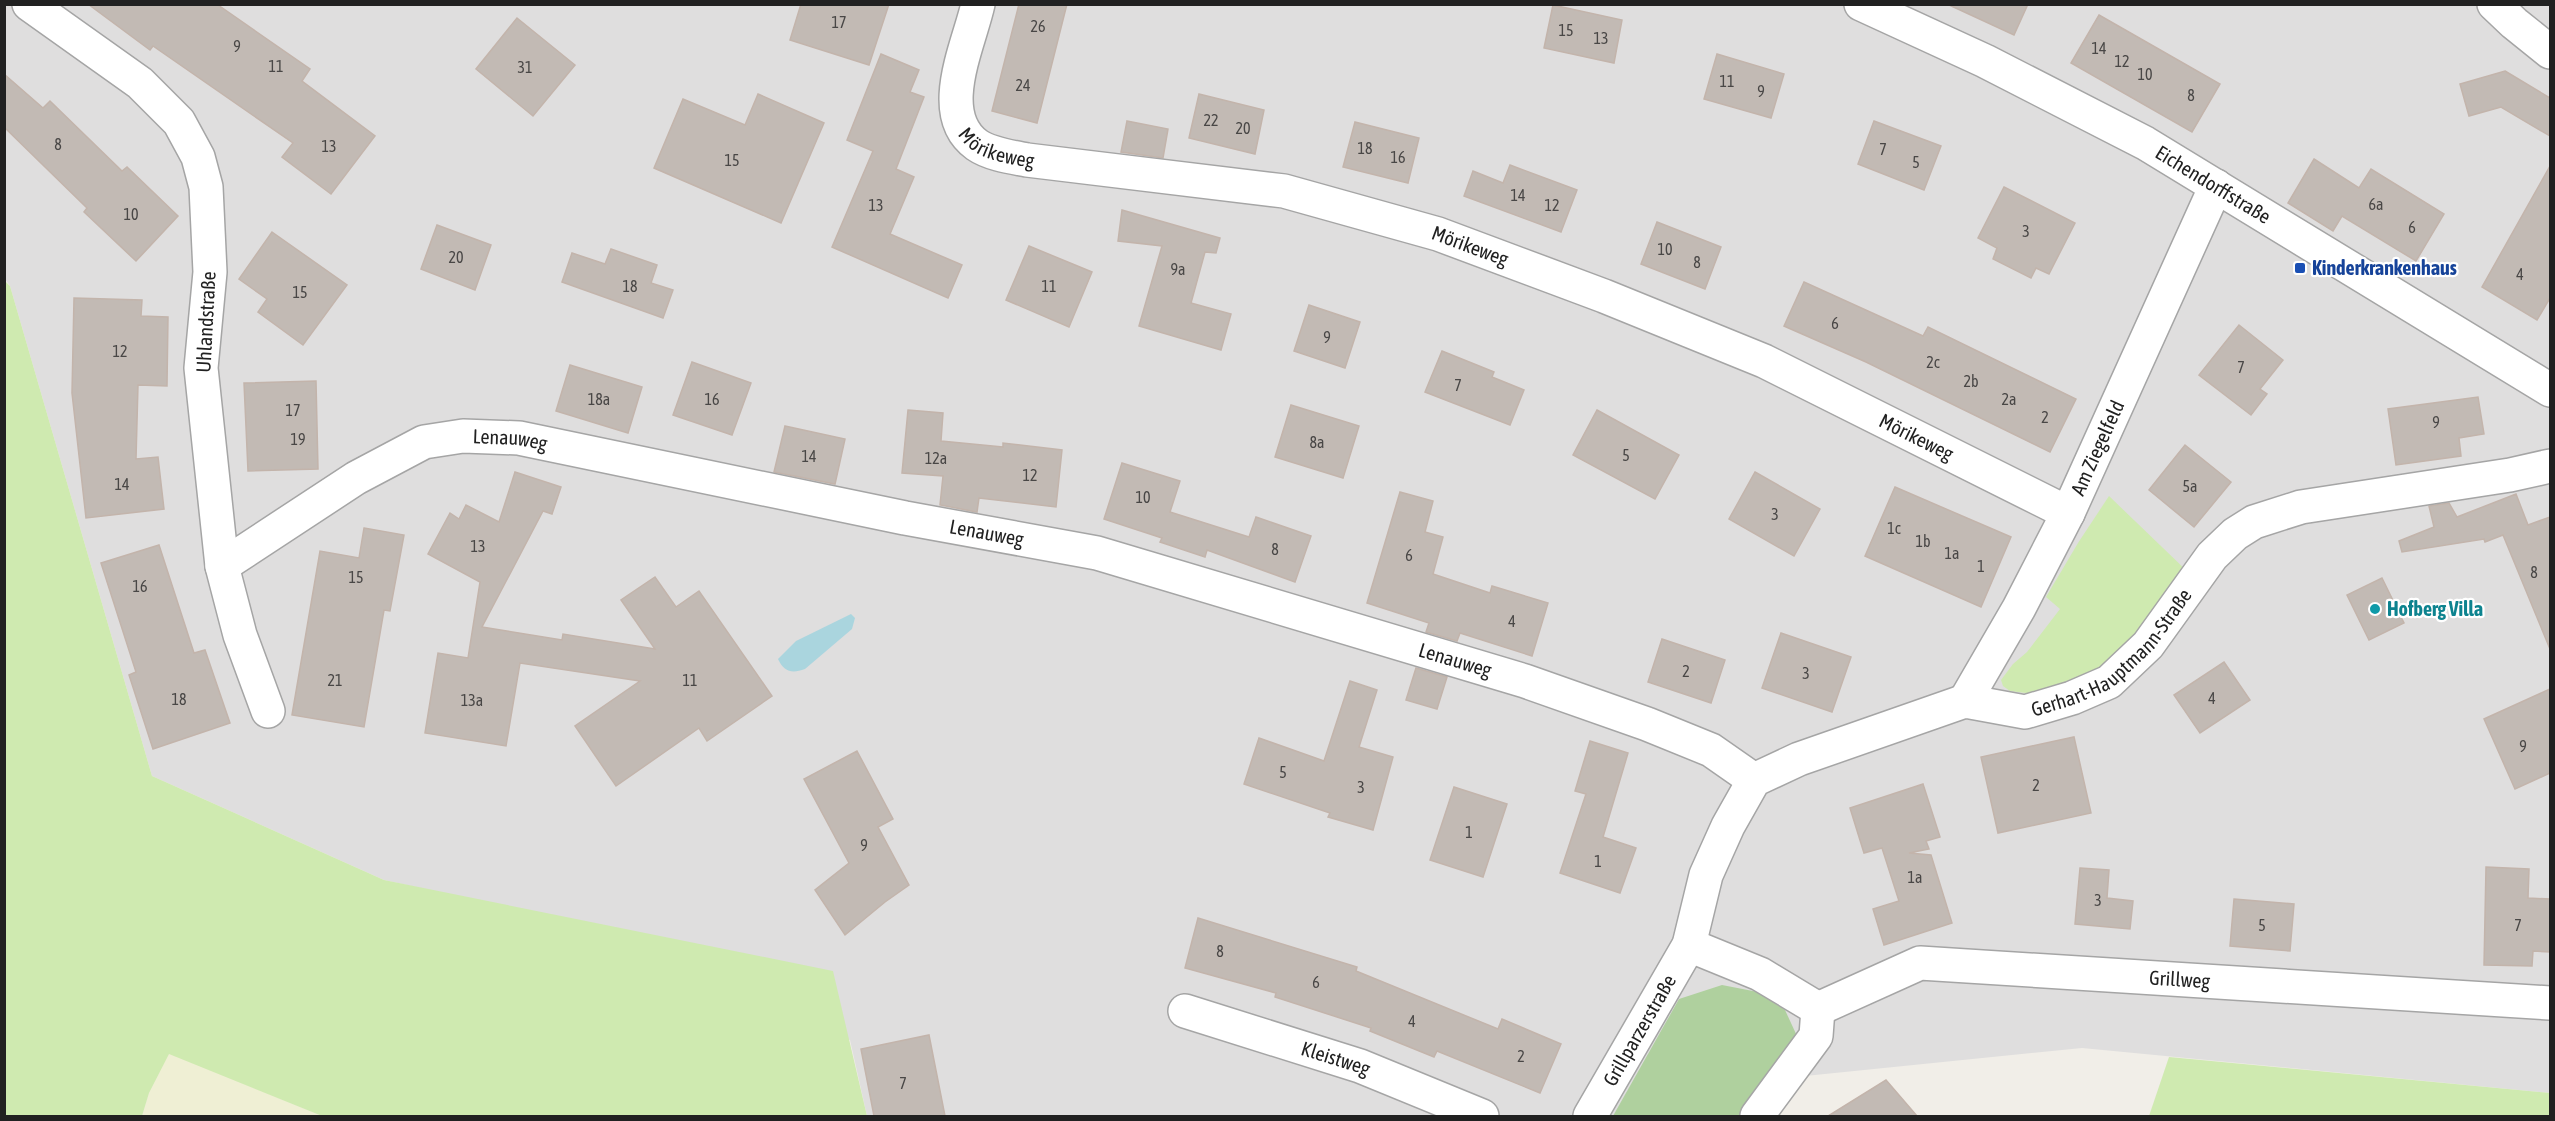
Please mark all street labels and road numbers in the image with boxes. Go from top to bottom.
street label: Mörikeweg [954,123,1036,172]
street label: Eichendorffstraße [2152,140,2275,228]
street label: Mörikeweg [1429,221,1512,270]
street label: Uhlandstraße [191,271,220,373]
street label: Am Ziegelfeld [2066,397,2128,499]
street label: Mörikeweg [1876,409,1958,465]
street label: Lenauweg [472,424,550,455]
street label: Lenauweg [948,514,1026,551]
street label: Gerhart-Hauptmann-Straße [2028,584,2196,721]
street label: Lenauweg [1416,638,1495,682]
street label: Grillweg [2148,966,2211,992]
street label: Grillparzerstraße [1598,970,1680,1090]
street label: Kleistweg [1299,1036,1374,1080]

